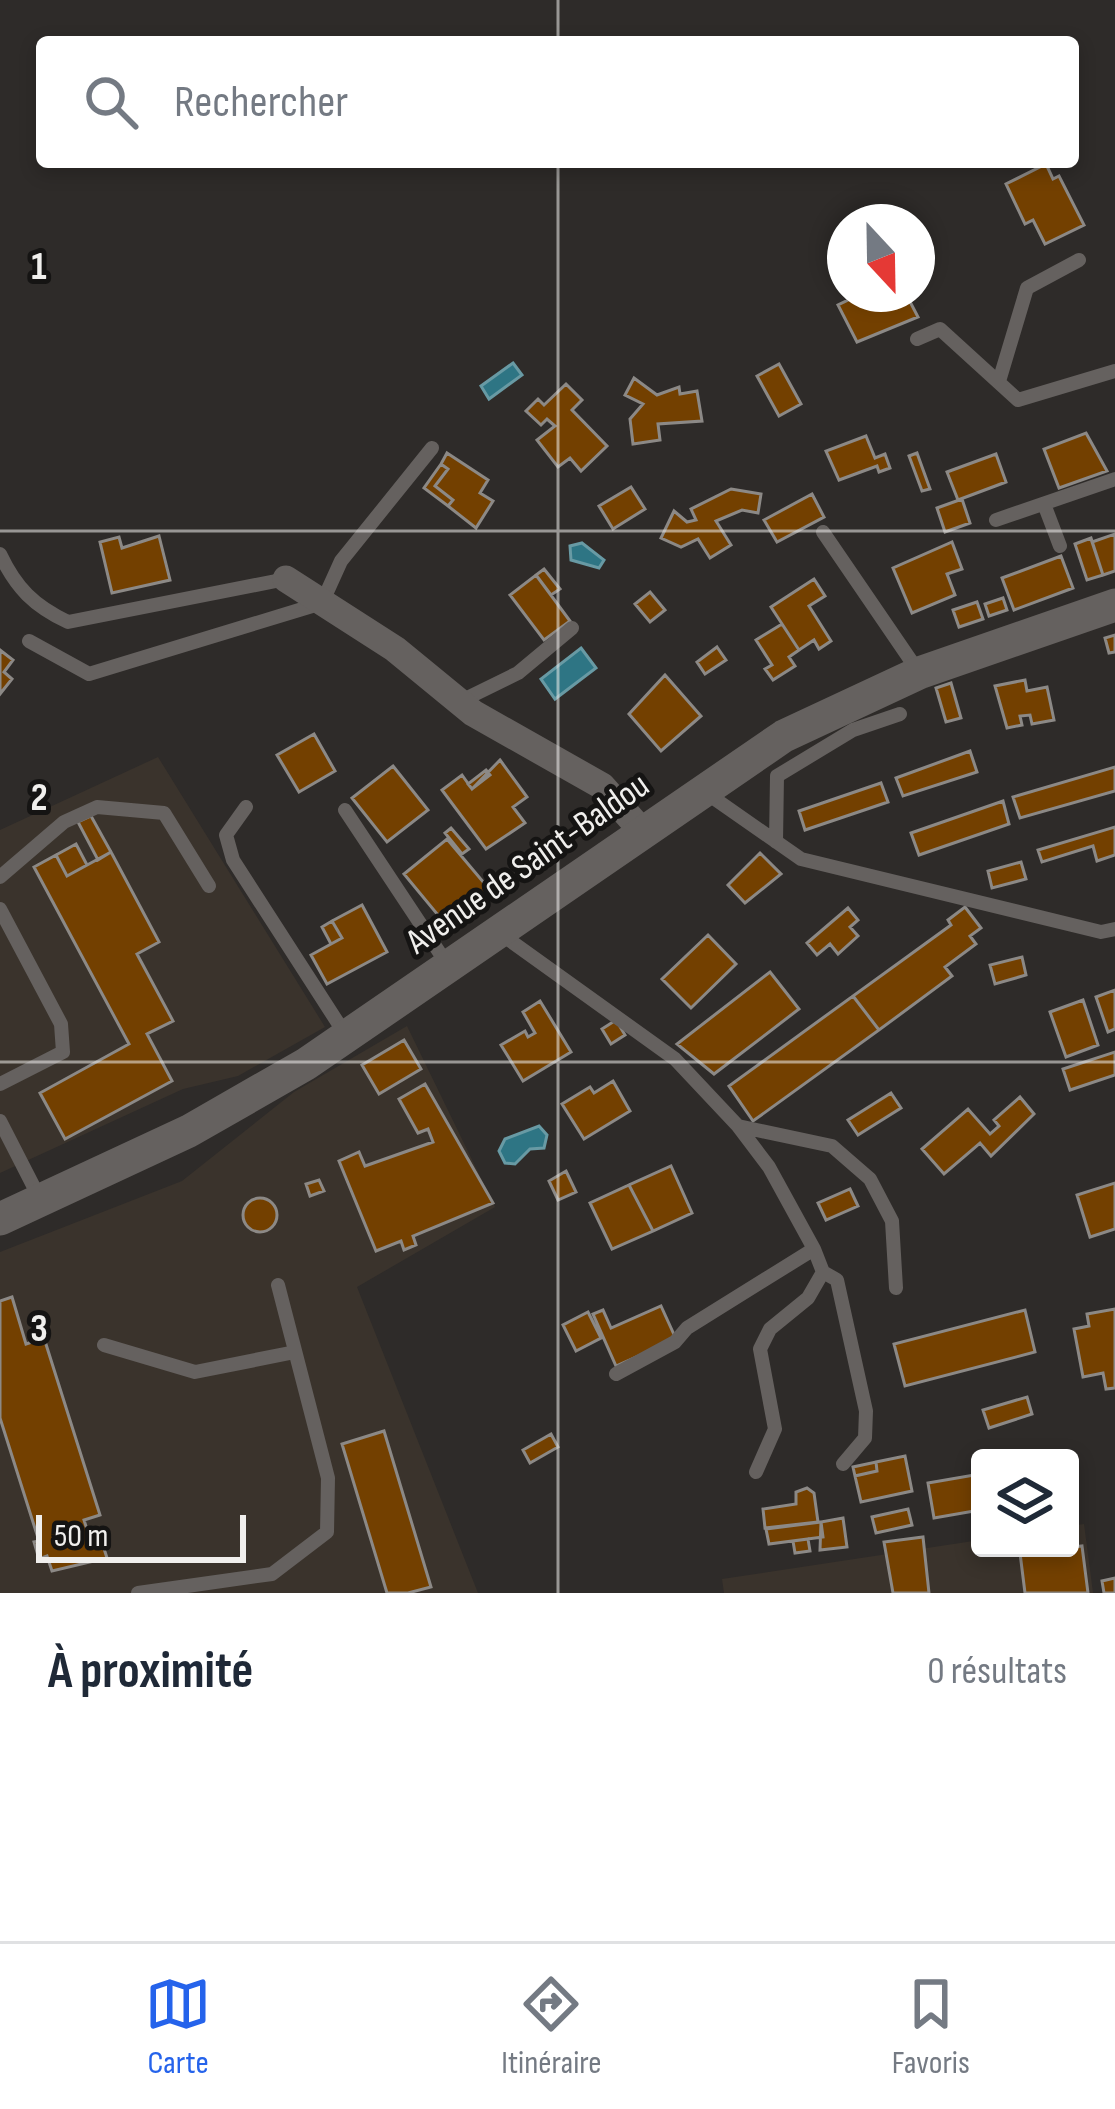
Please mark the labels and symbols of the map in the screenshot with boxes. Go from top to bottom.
north arrow [827,204,935,312]
text: 1 [31,244,47,291]
street label: Avenue de Saint-Baldou [398,764,658,964]
text: 2 [30,775,48,822]
text: 3 [30,1306,48,1353]
scale bar [36,1509,246,1562]

